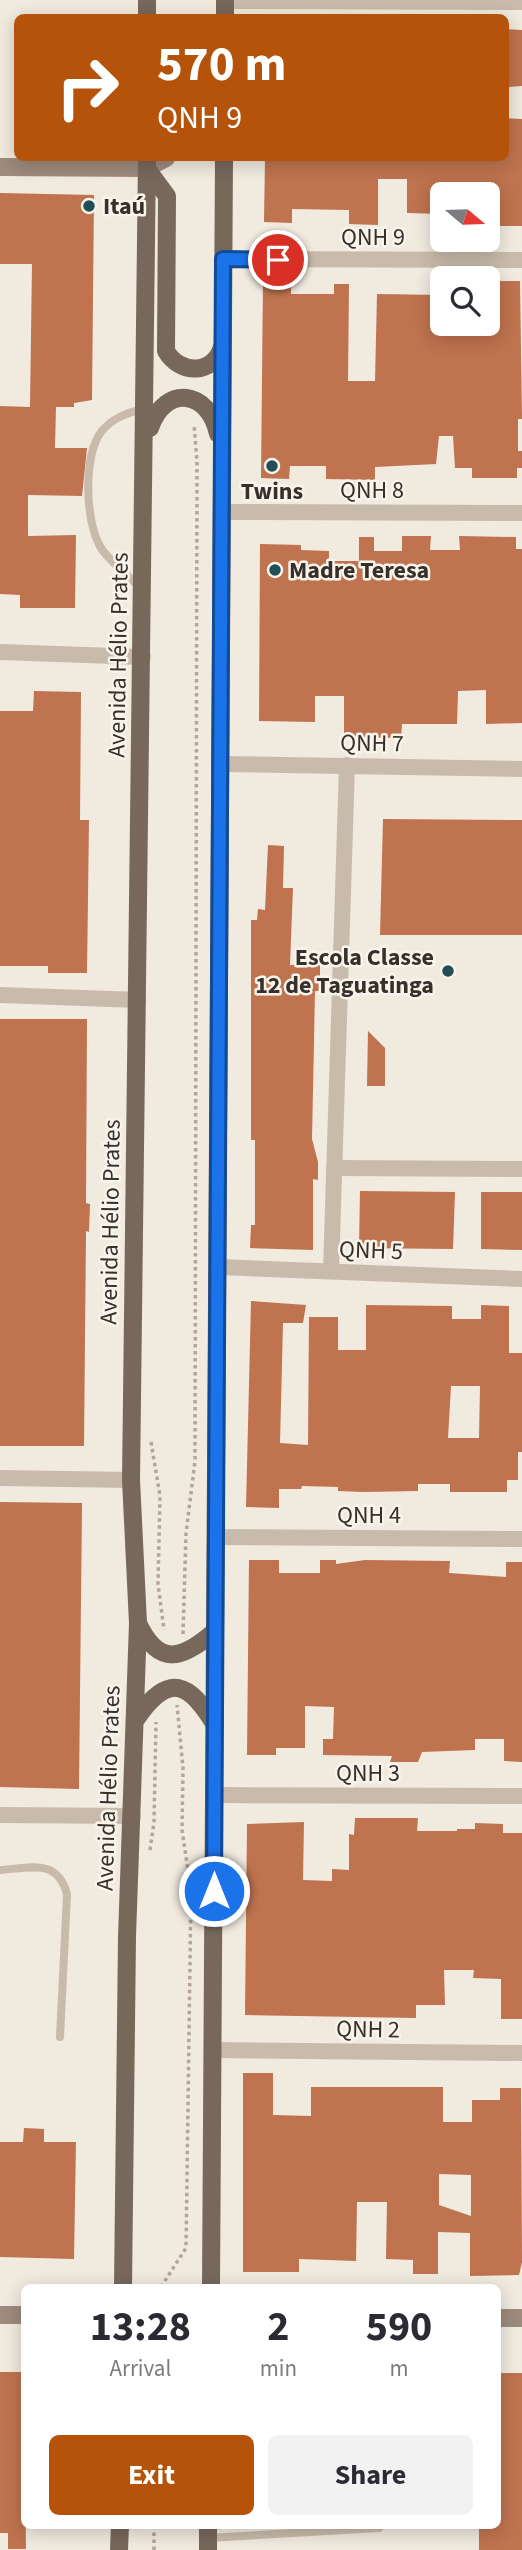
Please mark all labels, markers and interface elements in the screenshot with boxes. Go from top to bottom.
text: 570 m [157,30,286,100]
icon: right [42,42,133,133]
text: QNH 9 [157,95,242,141]
north arrow [430,182,500,252]
map controls [430,182,500,336]
place label: Itaú [103,189,145,224]
marker: Itaú [81,198,97,214]
street label: QNH 9 [341,220,405,255]
pin [248,230,308,290]
icon: arrive [259,241,297,279]
button: search [430,266,500,336]
marker: Twins [264,458,280,474]
street label: QNH 8 [340,473,404,508]
place label: Twins [241,474,303,509]
street label: Avenida Hélio Prates [99,552,138,758]
place label: Madre Teresa [289,553,429,588]
marker: Madre Teresa [267,562,283,578]
street label: QNH 7 [340,725,404,762]
place label: Escola Classe 12 de Taguatinga [255,940,434,1003]
marker: Escola Classe 12 de Taguatinga [440,963,456,979]
street label: Avenida Hélio Prates [91,1119,130,1325]
street label: QNH 5 [338,1232,403,1269]
street label: QNH 4 [337,1498,401,1533]
street label: Avenida Hélio Prates [87,1685,130,1891]
street label: QNH 3 [336,1756,400,1791]
position arrow [177,1854,251,1928]
street label: QNH 2 [336,2011,400,2048]
text: 13:28 [90,2297,191,2357]
text: 2 [267,2297,289,2357]
text: 590 [366,2297,432,2357]
text: Arrival [109,2352,171,2385]
text: min [260,2352,297,2385]
text: m [389,2352,409,2385]
button: Exit [49,2435,254,2515]
button: Share [268,2435,473,2515]

